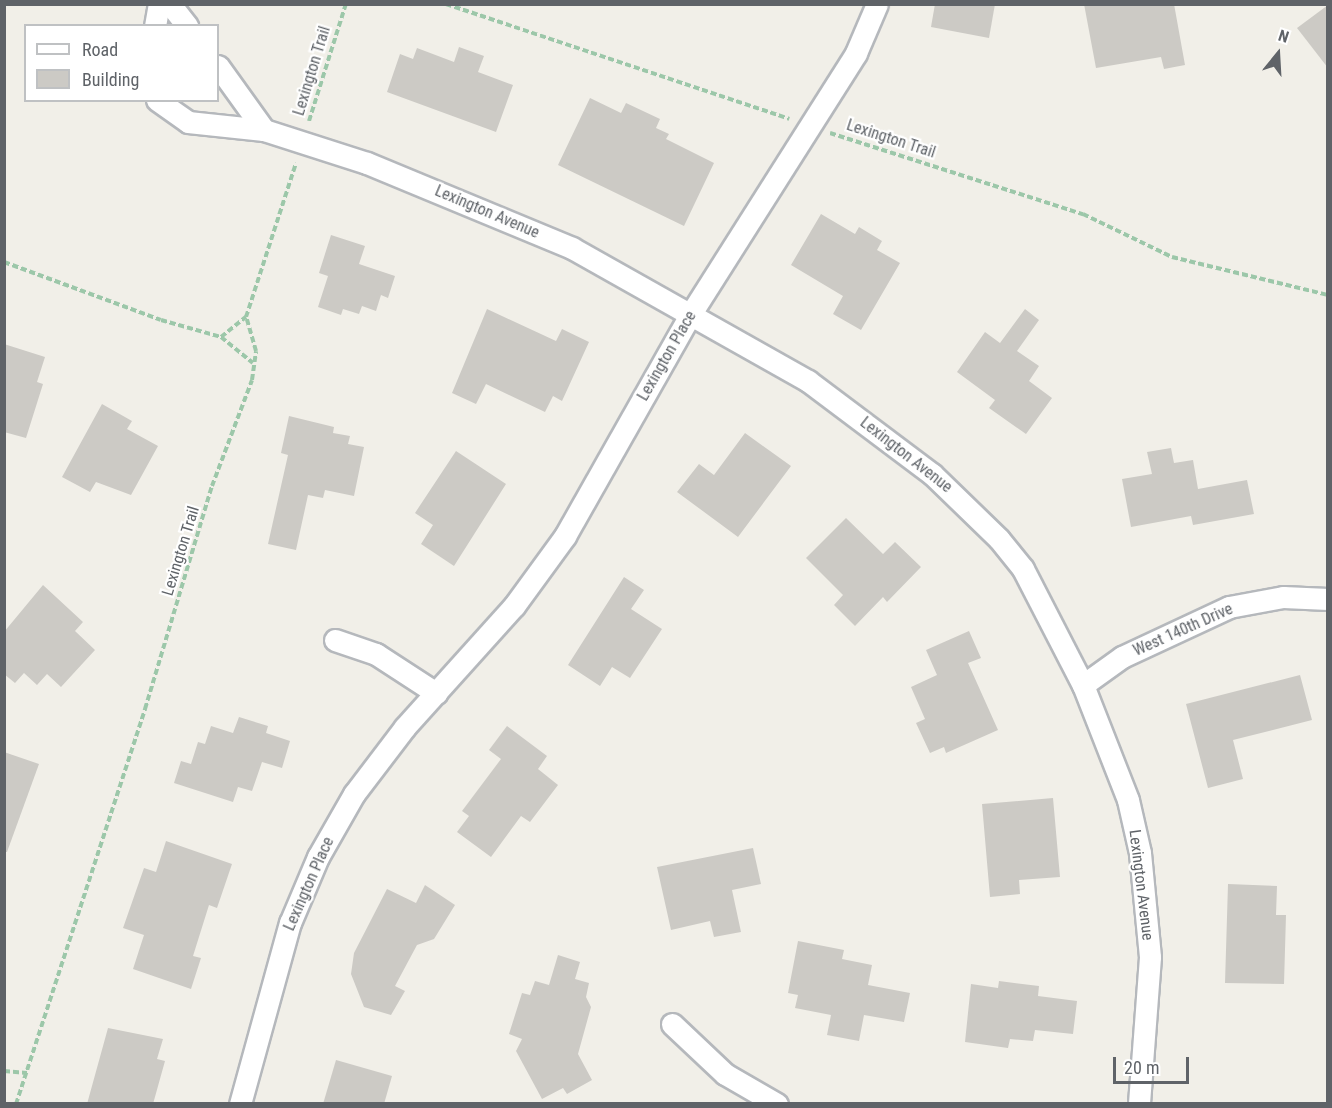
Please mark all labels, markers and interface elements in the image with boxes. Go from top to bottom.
legend [24,24,219,102]
street label: Lexington Trail [289,24,335,118]
north arrow [1248,24,1308,84]
text: N [1276,26,1291,47]
text: Road [82,39,118,60]
text: Building [82,69,139,90]
street label: Lexington Trail [844,116,938,162]
street label: Lexington Avenue [432,181,542,243]
street label: Lexington Place [634,308,700,404]
street label: Lexington Avenue [856,413,956,497]
street label: Lexington Trail [158,504,204,598]
street label: West 140th Drive [1130,599,1236,661]
street label: Lexington Avenue [1125,828,1157,942]
street label: Lexington Place [280,834,338,934]
scale bar [1116,1045,1192,1083]
text: 20 m [1124,1057,1159,1078]

